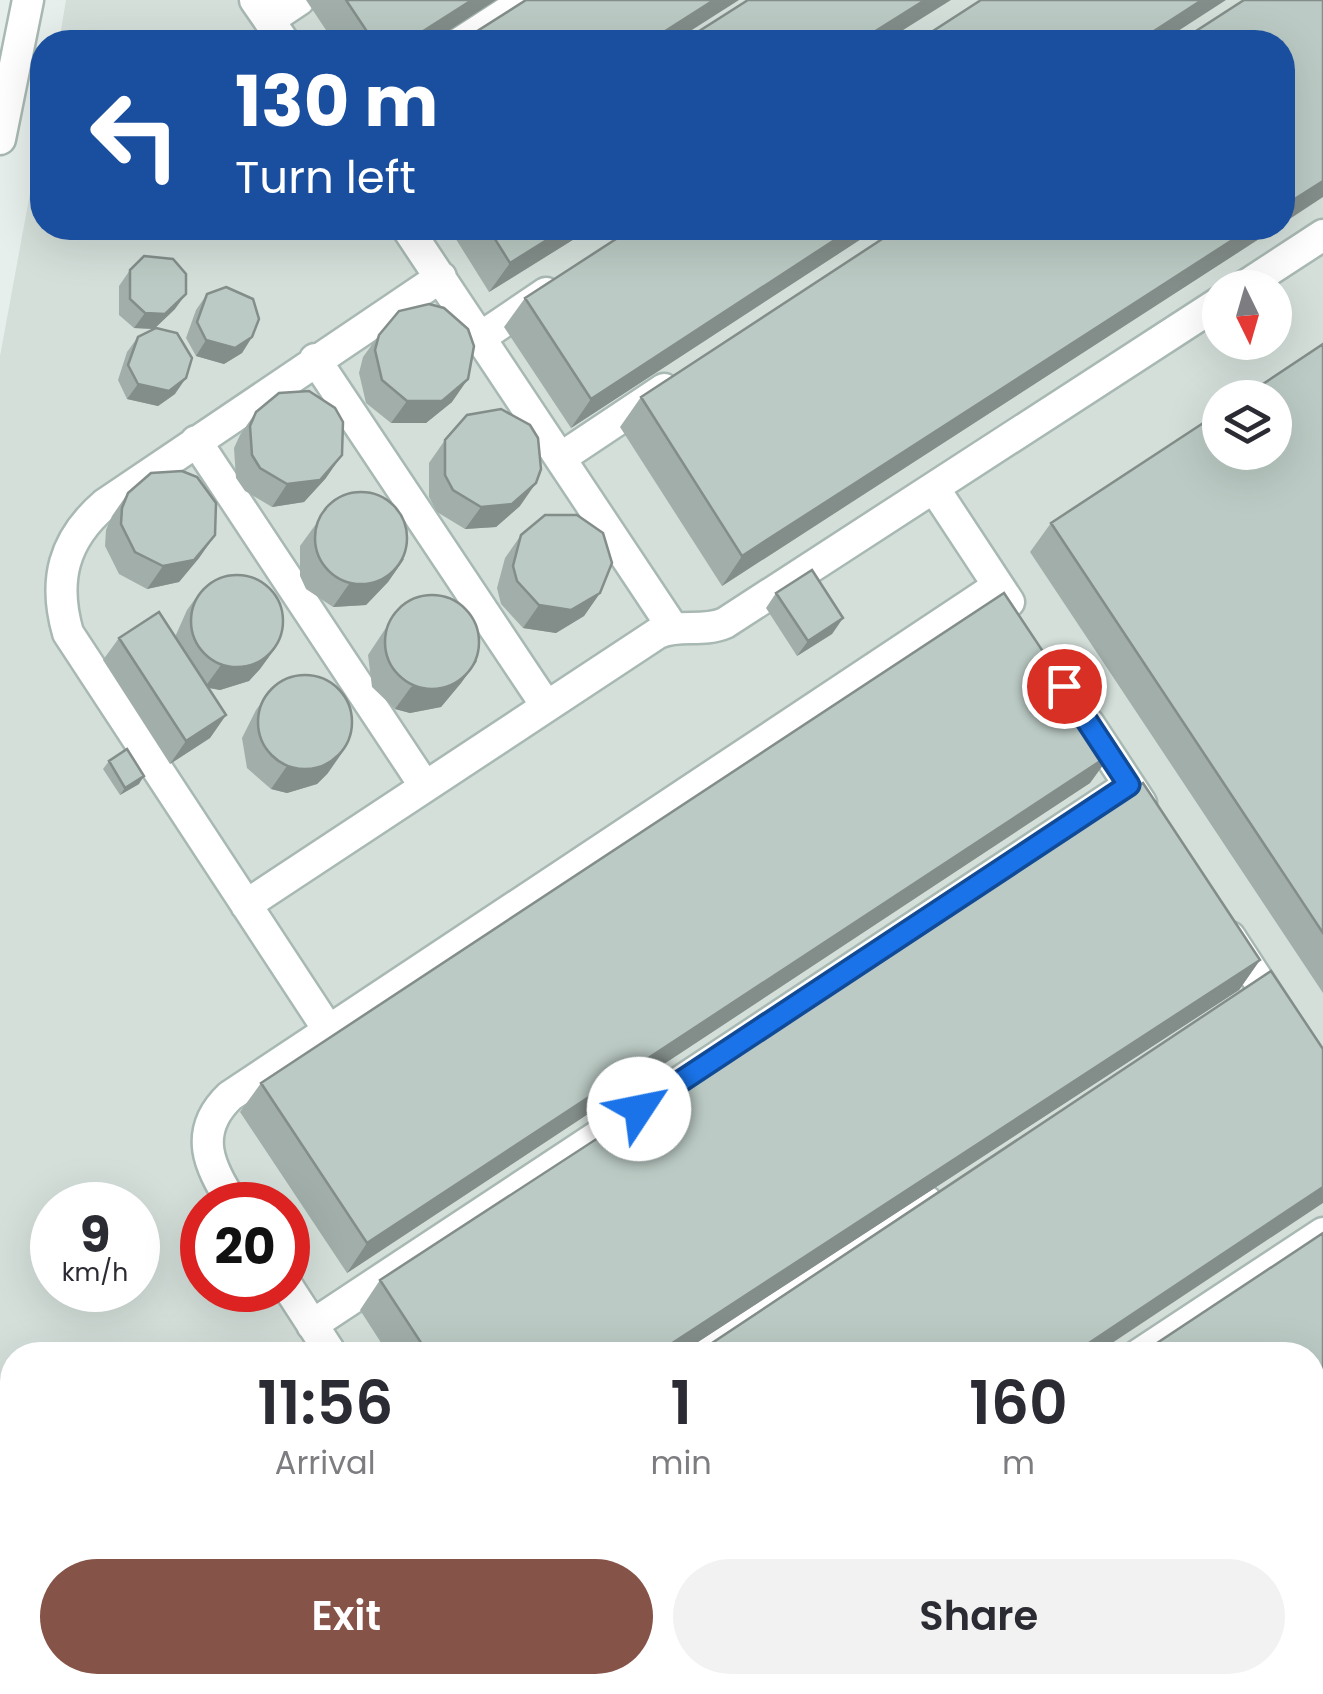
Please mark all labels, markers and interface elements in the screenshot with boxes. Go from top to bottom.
text: 130 m [235,52,438,151]
icon: left [70,70,200,200]
text: Turn left [235,146,416,209]
north arrow [1202,270,1292,360]
map controls [1202,270,1292,470]
button: layers [1202,380,1292,470]
pin [1022,644,1107,729]
icon: arrive [1037,659,1092,714]
position arrow [587,1057,691,1161]
speed limit sign: 20 [180,1182,310,1312]
text: 9 [80,1199,110,1270]
text: km/h [62,1255,128,1290]
text: 11:56 [257,1361,393,1445]
text: 1 [670,1361,692,1445]
text: 160 [969,1361,1068,1445]
text: Arrival [275,1440,376,1485]
text: min [651,1440,712,1485]
text: m [1002,1440,1035,1485]
button: Exit [40,1559,653,1674]
button: Share [673,1559,1285,1674]

